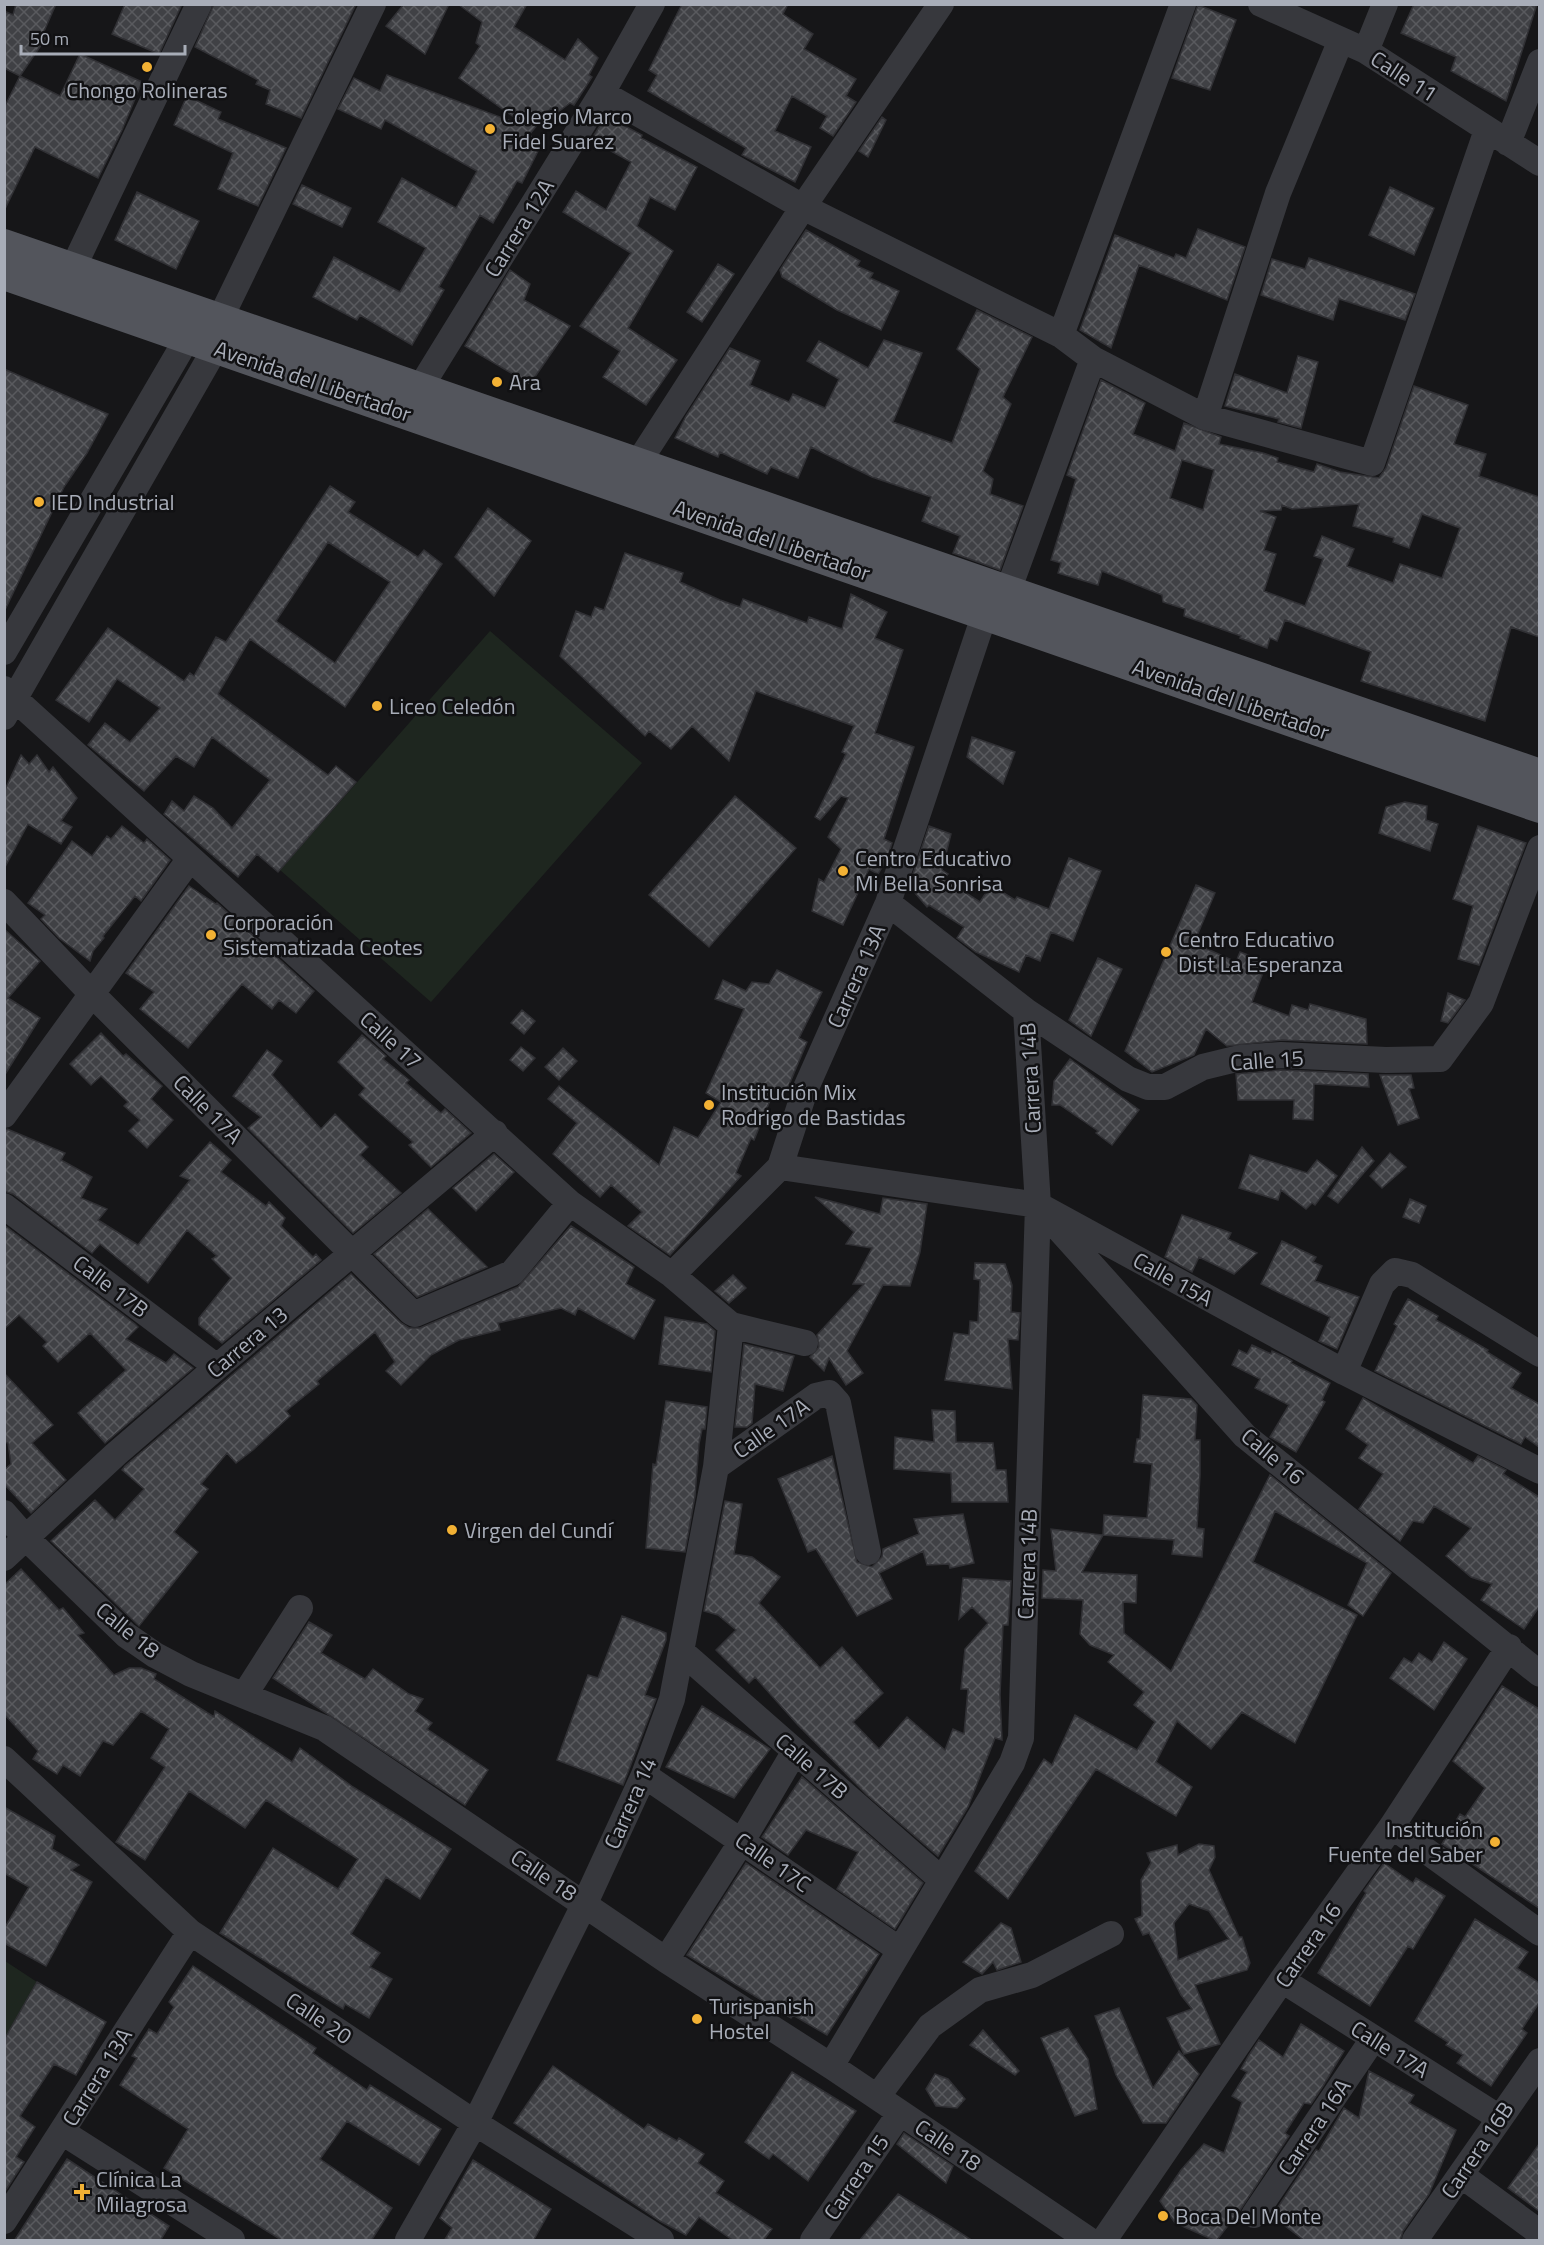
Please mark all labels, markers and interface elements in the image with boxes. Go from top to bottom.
scale bar [21,18,184,56]
text: 50 m [30,25,69,52]
street label: Calle 11 [1364,42,1444,110]
marker: Chongo Rolineras [140,60,154,74]
place label: Chongo Rolineras [66,73,228,107]
place label: Colegio Marco Fidel Suarez [502,99,632,158]
marker: Colegio Marco Fidel Suarez [483,122,497,136]
street label: Carrera 12A [475,172,563,284]
street label: Avenida del Libertador [210,331,416,431]
place label: Ara [509,365,541,399]
marker: Ara [490,375,504,389]
place label: IED Industrial [51,485,175,519]
street label: Avenida del Libertador [669,490,875,590]
marker: IED Industrial [32,495,46,509]
street label: Avenida del Libertador [1128,649,1334,749]
place label: Liceo Celedón [389,689,516,723]
marker: Liceo Celedón [370,699,384,713]
place label: Centro Educativo Mi Bella Sonrisa [855,841,1012,900]
marker: Centro Educativo Mi Bella Sonrisa [836,864,850,878]
place label: Corporación Sistematizada Ceotes [223,905,423,964]
street label: Carrera 13A [818,919,894,1033]
place label: Centro Educativo Dist La Esperanza [1178,922,1343,981]
marker: Corporación Sistematizada Ceotes [204,928,218,942]
marker: Centro Educativo Dist La Esperanza [1159,945,1173,959]
street label: Calle 17 [352,1003,430,1077]
street label: Carrera 14B [1010,1022,1050,1134]
street label: Calle 15 [1229,1040,1305,1080]
street label: Calle 17A [165,1066,251,1152]
place label: Institución Mix Rodrigo de Bastidas [721,1075,906,1134]
marker: Institución Mix Rodrigo de Bastidas [702,1098,716,1112]
street label: Calle 15A [1127,1243,1219,1315]
street label: Calle 17B [66,1246,156,1326]
street label: Carrera 13 [199,1298,295,1386]
street label: Calle 17A [726,1389,816,1467]
street label: Calle 16 [1234,1419,1312,1493]
street label: Carrera 14B [1008,1508,1046,1620]
place label: Virgen del Cundí [464,1513,615,1547]
marker: Virgen del Cundí [445,1523,459,1537]
street label: Calle 18 [89,1594,167,1666]
street label: Calle 17B [768,1725,856,1807]
street label: Carrera 14 [595,1752,665,1854]
place label: Institución Fuente del Saber [1328,1812,1483,1871]
street label: Calle 17C [728,1823,818,1901]
marker: Institución Fuente del Saber [1488,1835,1502,1849]
street label: Calle 18 [504,1840,584,1910]
street label: Carrera 16 [1266,1895,1350,1995]
street label: Calle 20 [279,1983,359,2053]
place label: Turispanish Hostel [709,1989,814,2048]
marker: Turispanish Hostel [690,2012,704,2026]
street label: Calle 17A [1344,2012,1436,2086]
street label: Carrera 13A [53,2021,141,2133]
street label: Carrera 16A [1269,2072,1359,2182]
street label: Carrera 16B [1432,2095,1522,2205]
street label: Calle 18 [908,2110,988,2180]
street label: Carrera 15 [815,2127,897,2227]
place label: Clínica La Milagrosa [96,2162,187,2221]
marker: Clínica La Milagrosa [73,2183,91,2201]
place label: Boca Del Monte [1175,2199,1321,2233]
marker: Boca Del Monte [1156,2209,1170,2223]

